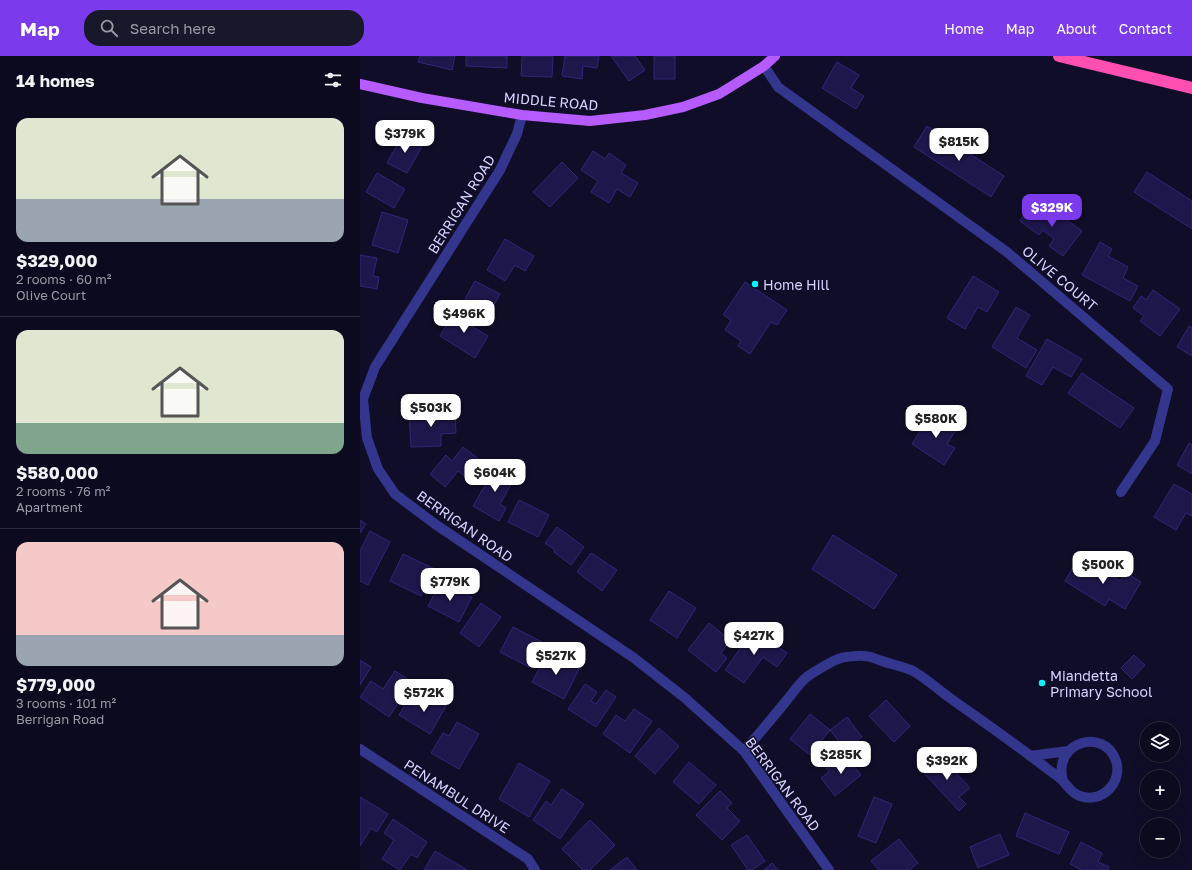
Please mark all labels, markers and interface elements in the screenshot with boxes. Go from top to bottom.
search box [84,10,364,46]
text: Map [20,17,60,40]
icon: search [98,17,120,39]
text: Search here [130,19,216,37]
text: Home [944,20,984,37]
text: Map [1006,20,1034,37]
text: About [1056,20,1097,37]
text: Contact [1119,20,1172,37]
icon: filters [322,69,344,91]
text: 14 homes [16,70,95,91]
street label: MIDDLE ROAD [503,88,599,114]
pin: $379K [377,120,433,154]
text: $379K [384,125,426,141]
pin: $815K [931,128,987,162]
text: $815K [938,133,980,149]
icon: home [144,144,216,216]
street label: BERRIGAN ROAD [424,151,498,257]
pin: $329K [1024,194,1080,228]
text: $329K [1031,199,1073,215]
street label: OLIVE COURT [1019,242,1101,314]
text: $329,000 [16,250,98,271]
text: 2 rooms · 60 m² [16,271,112,287]
place label: Home Hill [763,276,829,293]
marker: Home Hill [750,279,760,289]
text: Olive Court [16,287,86,303]
pin: $496K [436,300,492,334]
text: $496K [443,305,485,321]
icon: home [144,356,216,428]
pin: $503K [403,394,459,428]
text: $503K [410,399,452,415]
pin: $580K [908,405,964,439]
text: $580K [915,410,957,426]
pin: $604K [467,459,523,493]
text: $580,000 [16,462,98,483]
text: $604K [474,464,516,480]
text: 2 rooms · 76 m² [16,483,110,499]
street label: BERRIGAN ROAD [414,487,516,565]
text: Apartment [16,499,83,515]
pin: $500K [1075,551,1131,585]
text: $500K [1082,556,1124,572]
icon: home [144,568,216,640]
pin: $779K [422,568,478,602]
text: $779K [430,573,470,589]
pin: $427K [726,622,782,656]
text: $427K [733,627,775,643]
pin: $527K [528,642,584,676]
text: $527K [535,647,577,663]
place label: Miandetta Primary School [1050,667,1152,700]
text: $779,000 [16,674,95,695]
marker: Miandetta Primary School [1037,678,1047,688]
pin: $572K [396,679,452,713]
text: $572K [403,684,445,700]
text: 3 rooms · 101 m² [16,695,116,711]
text: Berrigan Road [16,711,104,727]
map controls [1140,722,1180,858]
button: layers [1140,722,1180,762]
street label: BERRIGAN ROAD [742,734,824,834]
pin: $285K [813,741,869,775]
text: $285K [820,746,862,762]
pin: $392K [919,747,975,781]
text: $392K [926,752,968,768]
street label: PENAMBUL DRIVE [401,756,513,836]
button: + [1140,770,1180,810]
button: − [1140,818,1180,858]

